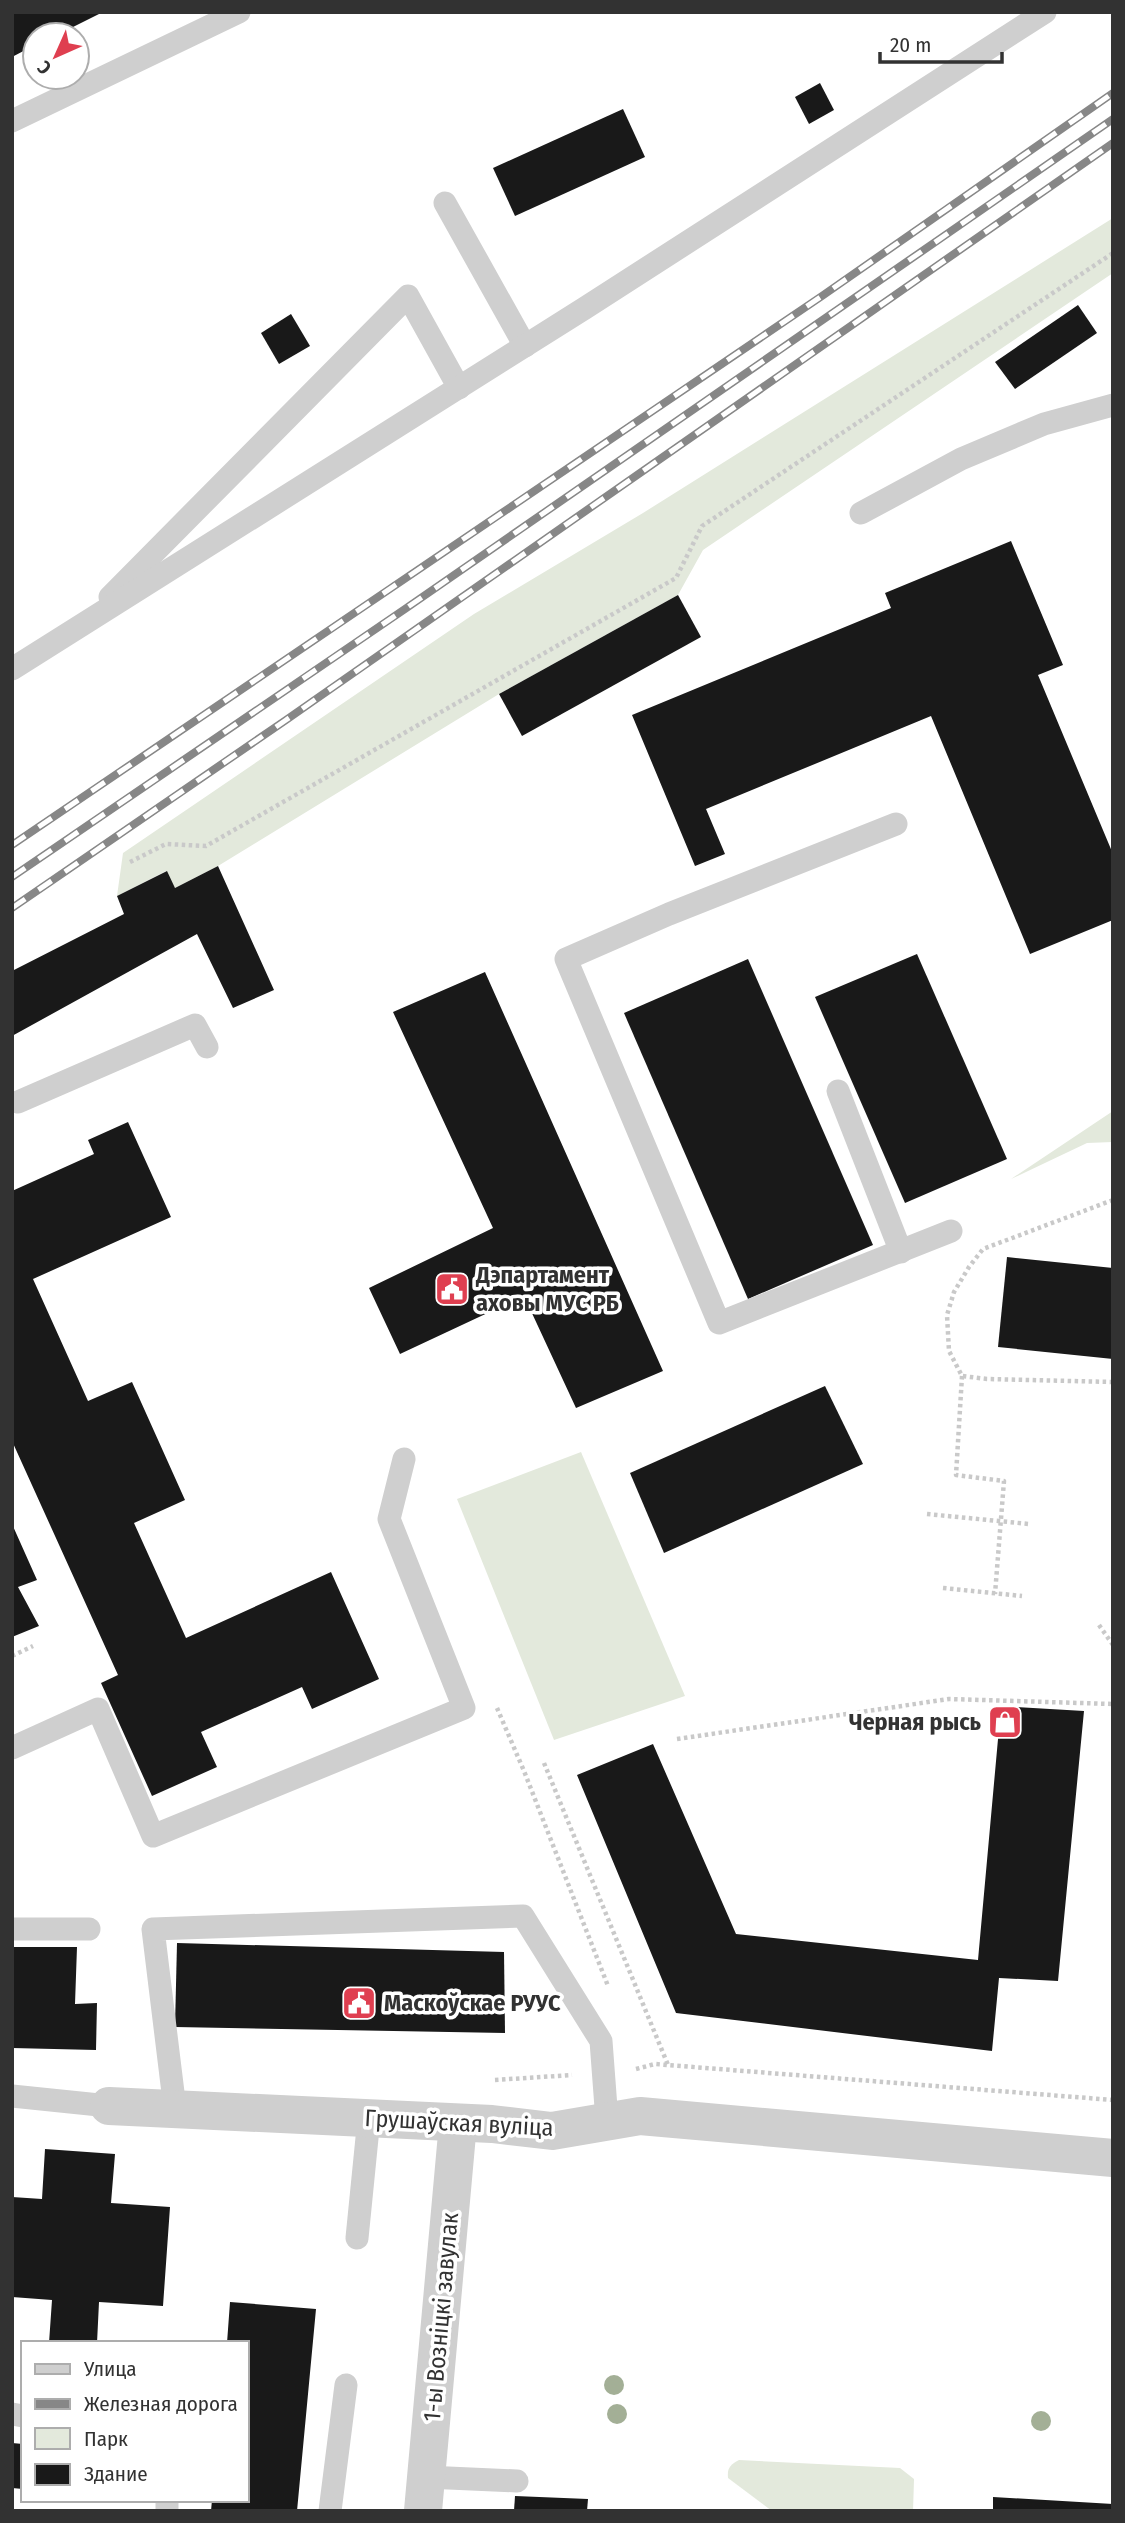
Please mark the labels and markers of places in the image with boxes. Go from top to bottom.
place label: Дэпартамент аховы МУС РБ [475,1261,619,1317]
public building icon: Дэпартамент аховы МУС РБ [433,1270,471,1308]
shop icon: Черная рысь [986,1703,1024,1741]
place label: Черная рысь [849,1708,982,1736]
public building icon: Маскоўскае РУУС [340,1984,378,2022]
place label: Маскоўскае РУУС [384,1989,561,2017]

